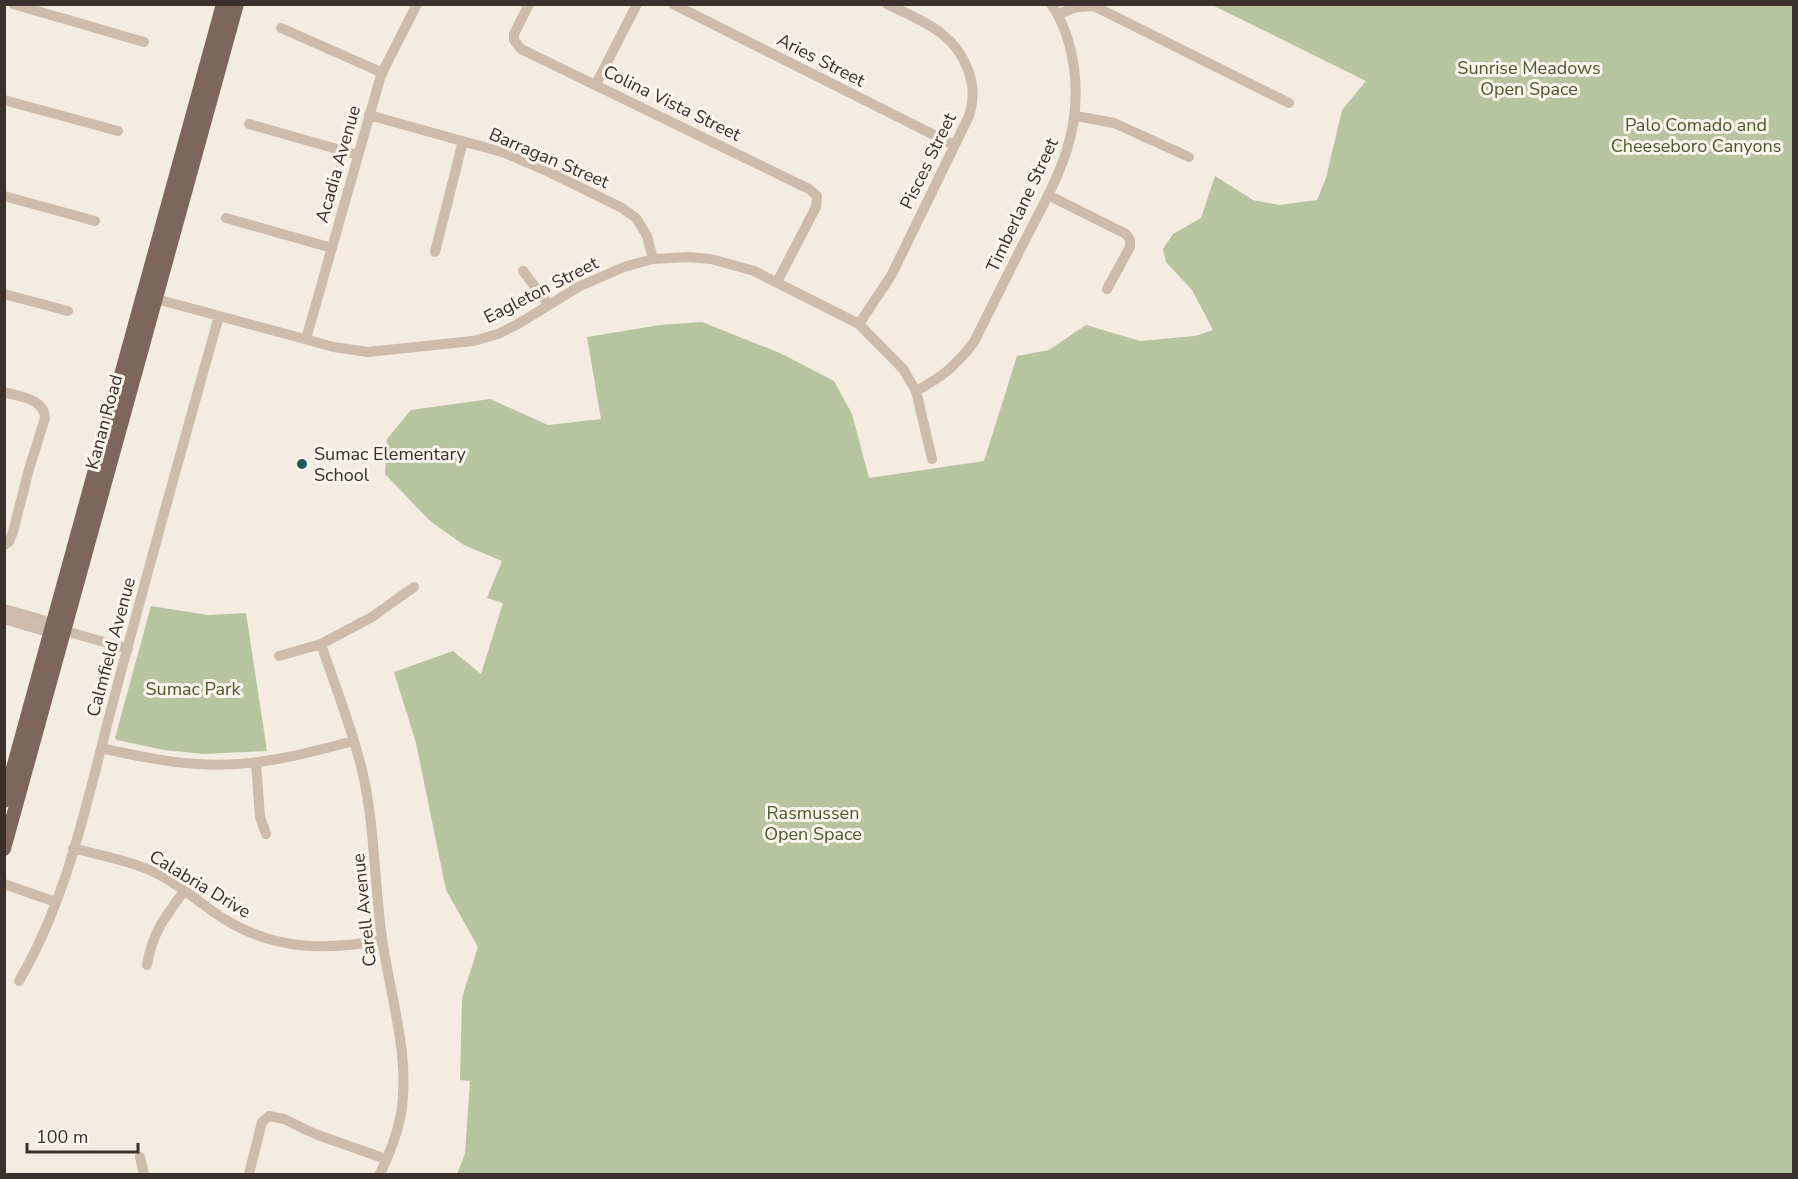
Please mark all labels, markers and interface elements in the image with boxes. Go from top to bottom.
street label: Aries Street [773,28,870,93]
park label: Sunrise Meadows Open Space [1457,56,1601,101]
street label: Colina Vista Street [599,59,745,147]
street label: Acadia Avenue [310,103,366,225]
street label: Pisces Street [894,108,962,213]
park label: Palo Comado and Cheeseboro Canyons [1611,113,1781,158]
street label: Barragan Street [485,122,613,194]
street label: Timberlane Street [980,133,1064,276]
street label: Eagleton Street [480,251,603,329]
street label: Kanan Road [80,372,128,472]
place label: Sumac Elementary School [314,442,466,487]
marker: Sumac Elementary School [295,457,309,471]
street label: Calmfield Avenue [81,575,141,719]
park label: Sumac Park [145,677,242,701]
park label: Rasmussen Open Space [764,801,862,846]
street label: Calabria Drive [145,844,255,924]
street label: Carell Avenue [346,852,382,968]
scale bar [27,1116,138,1154]
text: 100 m [36,1125,88,1149]

